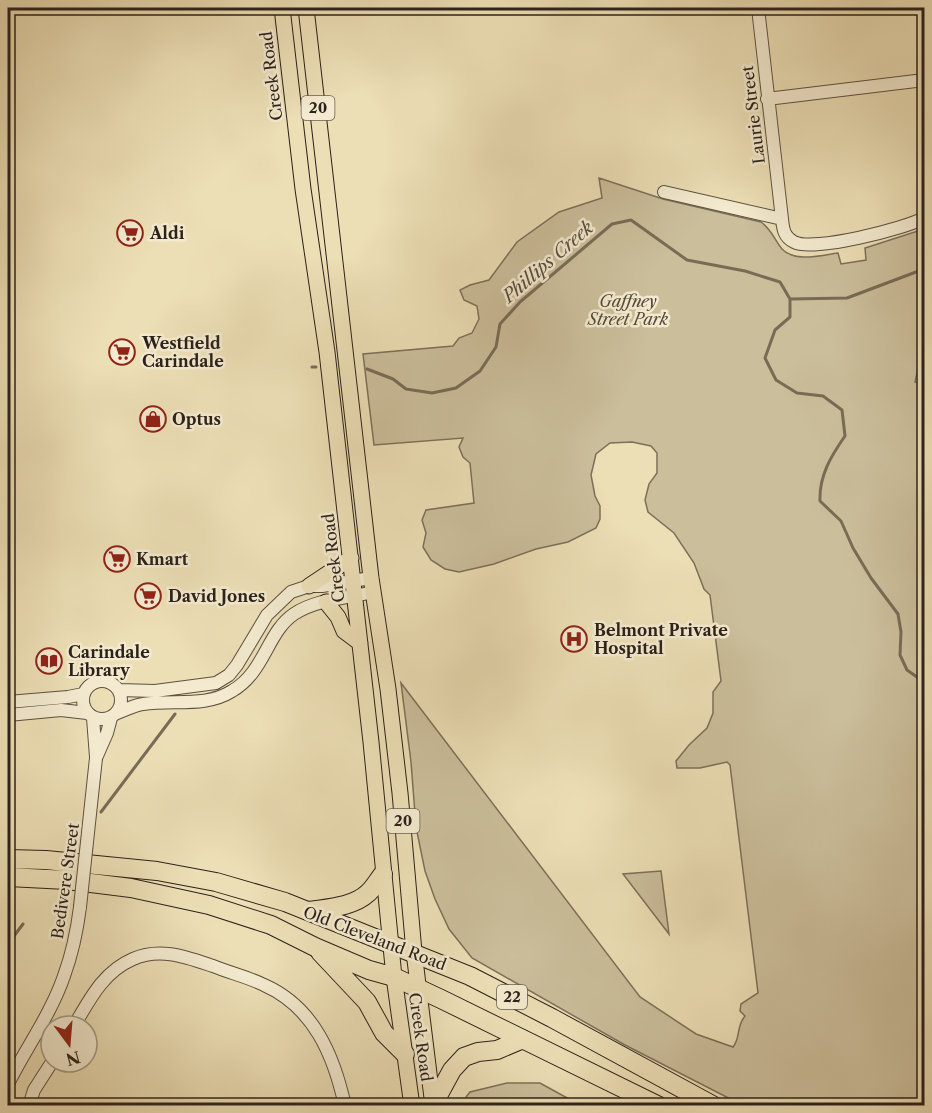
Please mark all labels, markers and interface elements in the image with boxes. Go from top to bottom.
street label: Creek Road [256,30,286,122]
street label: Laurie Street [737,64,769,165]
road number: 20 [302,96,334,120]
water label: Phillips Creek [497,216,598,309]
supermarket icon: Aldi [115,218,145,248]
place label: Aldi [149,223,185,243]
park label: Gaffney Street Park [587,291,669,329]
place label: Westfield Carindale [141,333,224,371]
supermarket icon: Westfield Carindale [107,337,137,367]
shop icon: Optus [138,404,168,434]
place label: Optus [172,409,221,429]
street label: Creek Road [318,512,348,604]
supermarket icon: Kmart [102,544,132,574]
place label: Kmart [136,549,189,569]
supermarket icon: David Jones [133,581,163,611]
place label: David Jones [168,586,265,606]
place label: Belmont Private Hospital [594,620,728,658]
hospital icon: Belmont Private Hospital [559,624,589,654]
place label: Carindale Library [68,642,150,680]
library icon: Carindale Library [34,646,64,676]
road number: 20 [386,809,420,833]
street label: Bedivere Street [47,821,83,940]
street label: Old Cleveland Road [301,901,450,975]
road number: 22 [497,985,527,1009]
street label: Creek Road [405,991,437,1083]
north arrow [39,1014,99,1074]
text: N [64,1047,83,1070]

